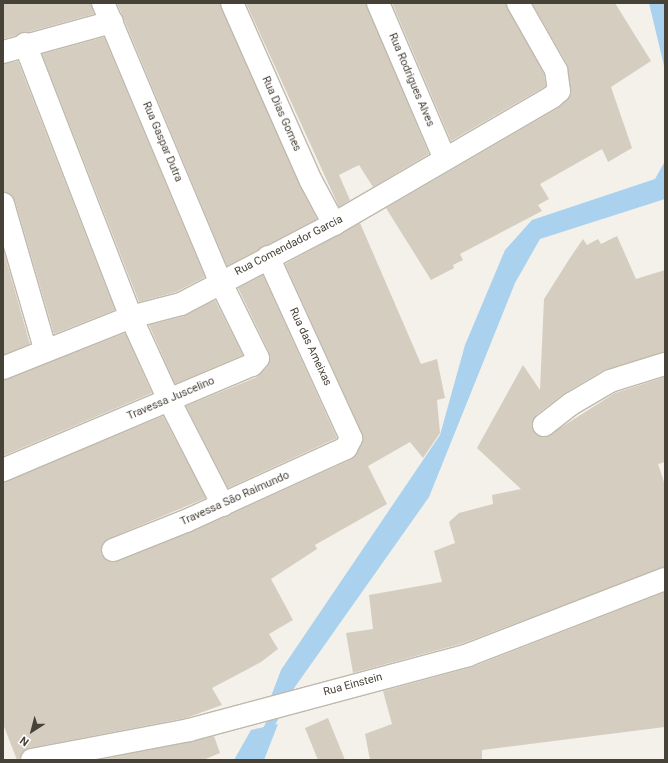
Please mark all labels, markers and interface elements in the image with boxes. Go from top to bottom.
street label: Rua Rodrigues Alves [385,31,437,129]
street label: Rua Dias Gomes [259,74,303,154]
street label: Rua Gaspar Dutra [139,100,185,184]
street label: Rua Comendador Garcia [233,213,345,279]
street label: Rua das Ameixas [286,306,334,388]
street label: Travessa Juscelino [125,375,217,423]
street label: Travessa São Raimundo [178,469,292,529]
street label: Rua Einstein [322,671,384,699]
north arrow [12,711,52,751]
text: N [18,734,32,749]

